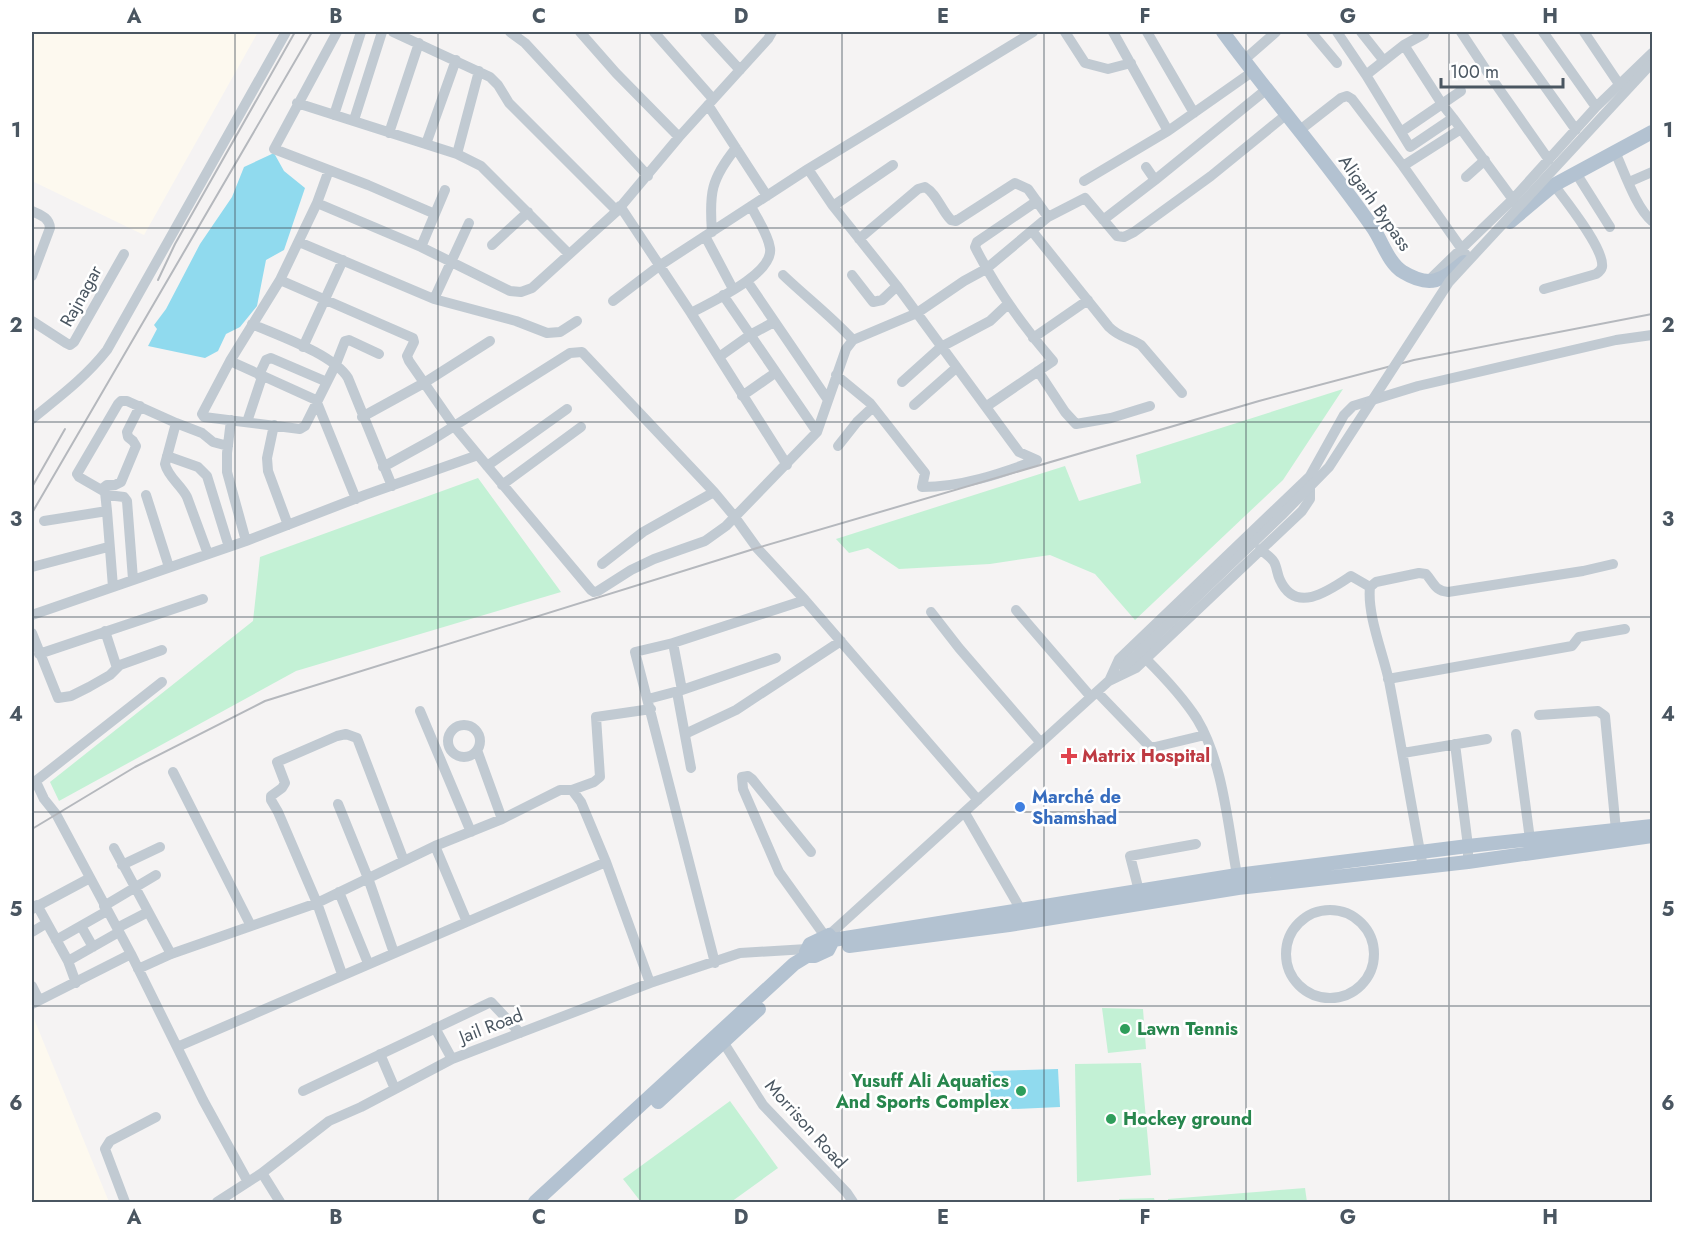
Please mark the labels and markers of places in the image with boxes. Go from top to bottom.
place label: Matrix Hospital [1082,743,1210,769]
marker: Matrix Hospital [1060,747,1078,765]
place label: Marché de Shamshad [1032,784,1121,831]
marker: Marché de Shamshad [1013,800,1027,814]
place label: Lawn Tennis [1137,1016,1238,1042]
marker: Lawn Tennis [1118,1022,1132,1036]
place label: Yusuff Ali Aquatics And Sports Complex [835,1068,1009,1115]
marker: Yusuff Ali Aquatics And Sports Complex [1014,1084,1028,1098]
place label: Hockey ground [1123,1106,1252,1132]
marker: Hockey ground [1104,1112,1118,1126]

